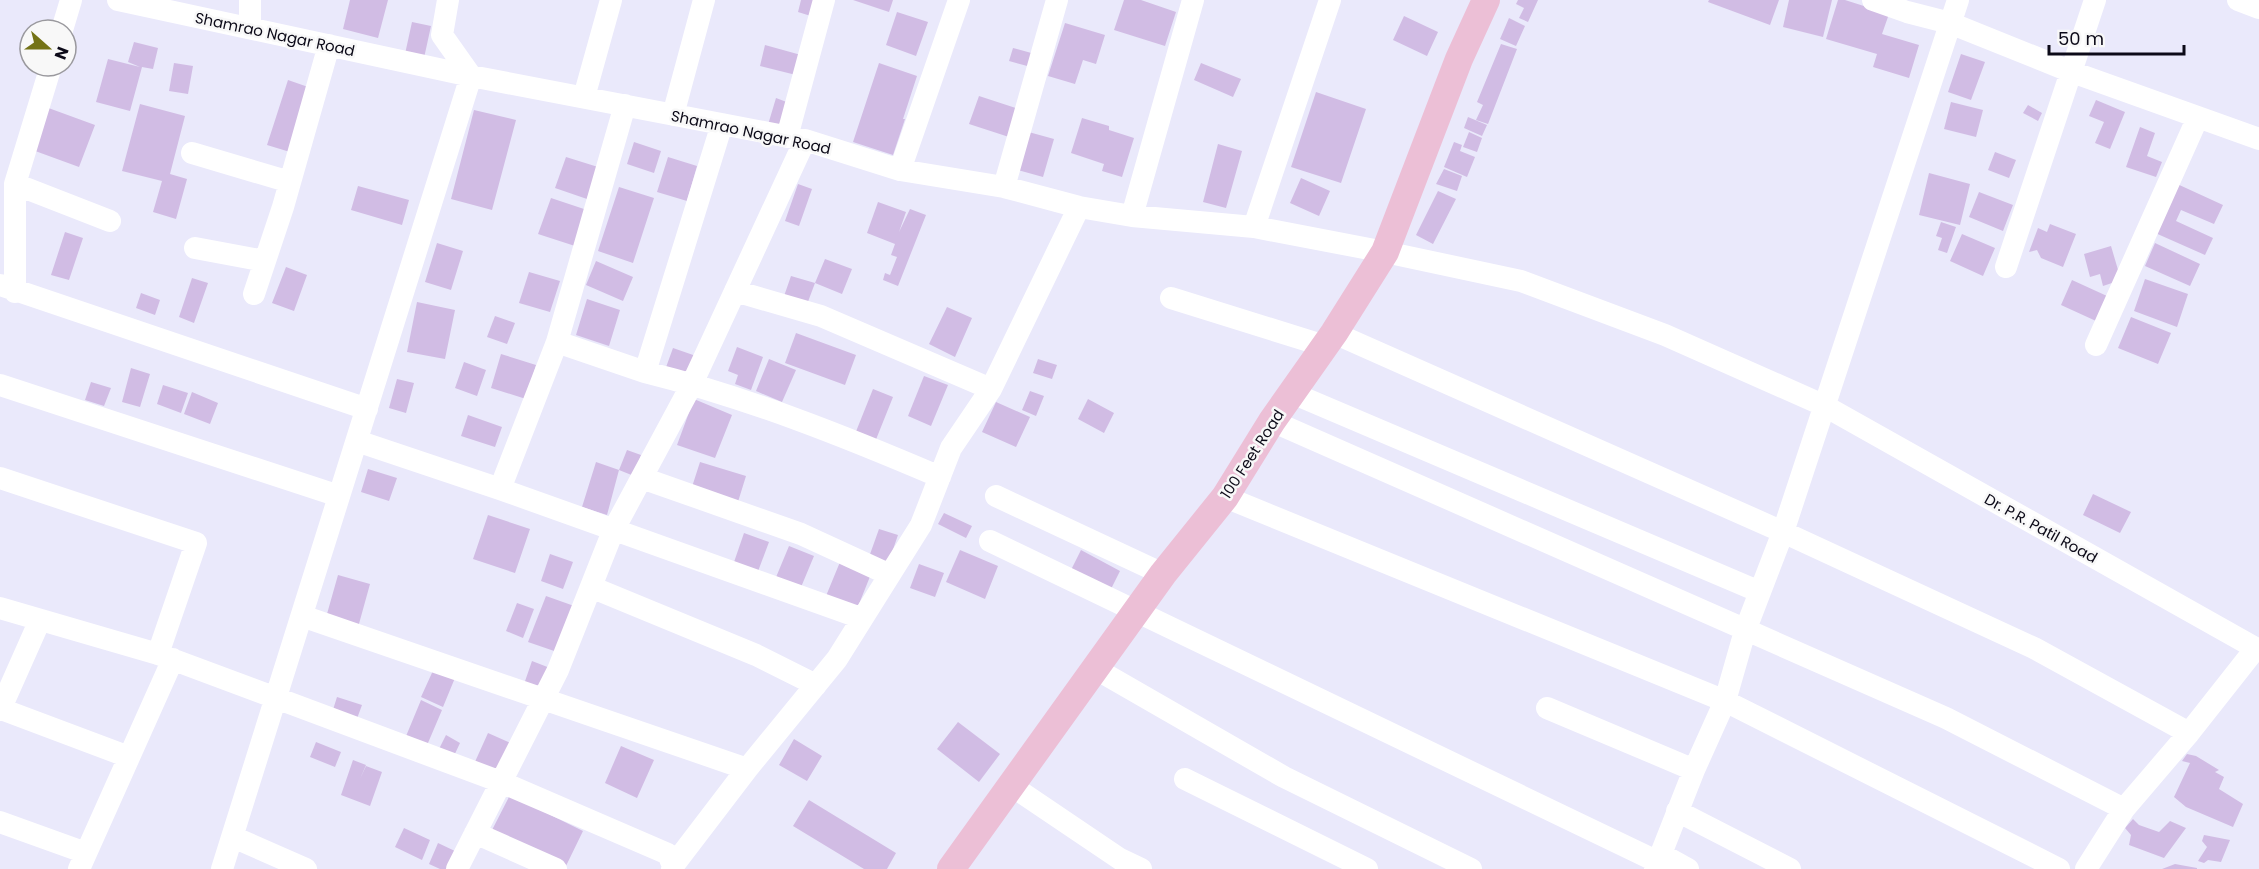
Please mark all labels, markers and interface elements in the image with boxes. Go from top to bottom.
street label: Shamrao Nagar Road [193,7,357,61]
north arrow [18,18,78,78]
scale bar [2049,18,2184,56]
text: 50 m [2058,26,2104,51]
text: N [49,43,74,63]
street label: Shamrao Nagar Road [669,105,833,159]
street label: 100 Feet Road [1215,405,1289,503]
street label: Dr. P.R. Patil Road [1981,488,2101,568]

